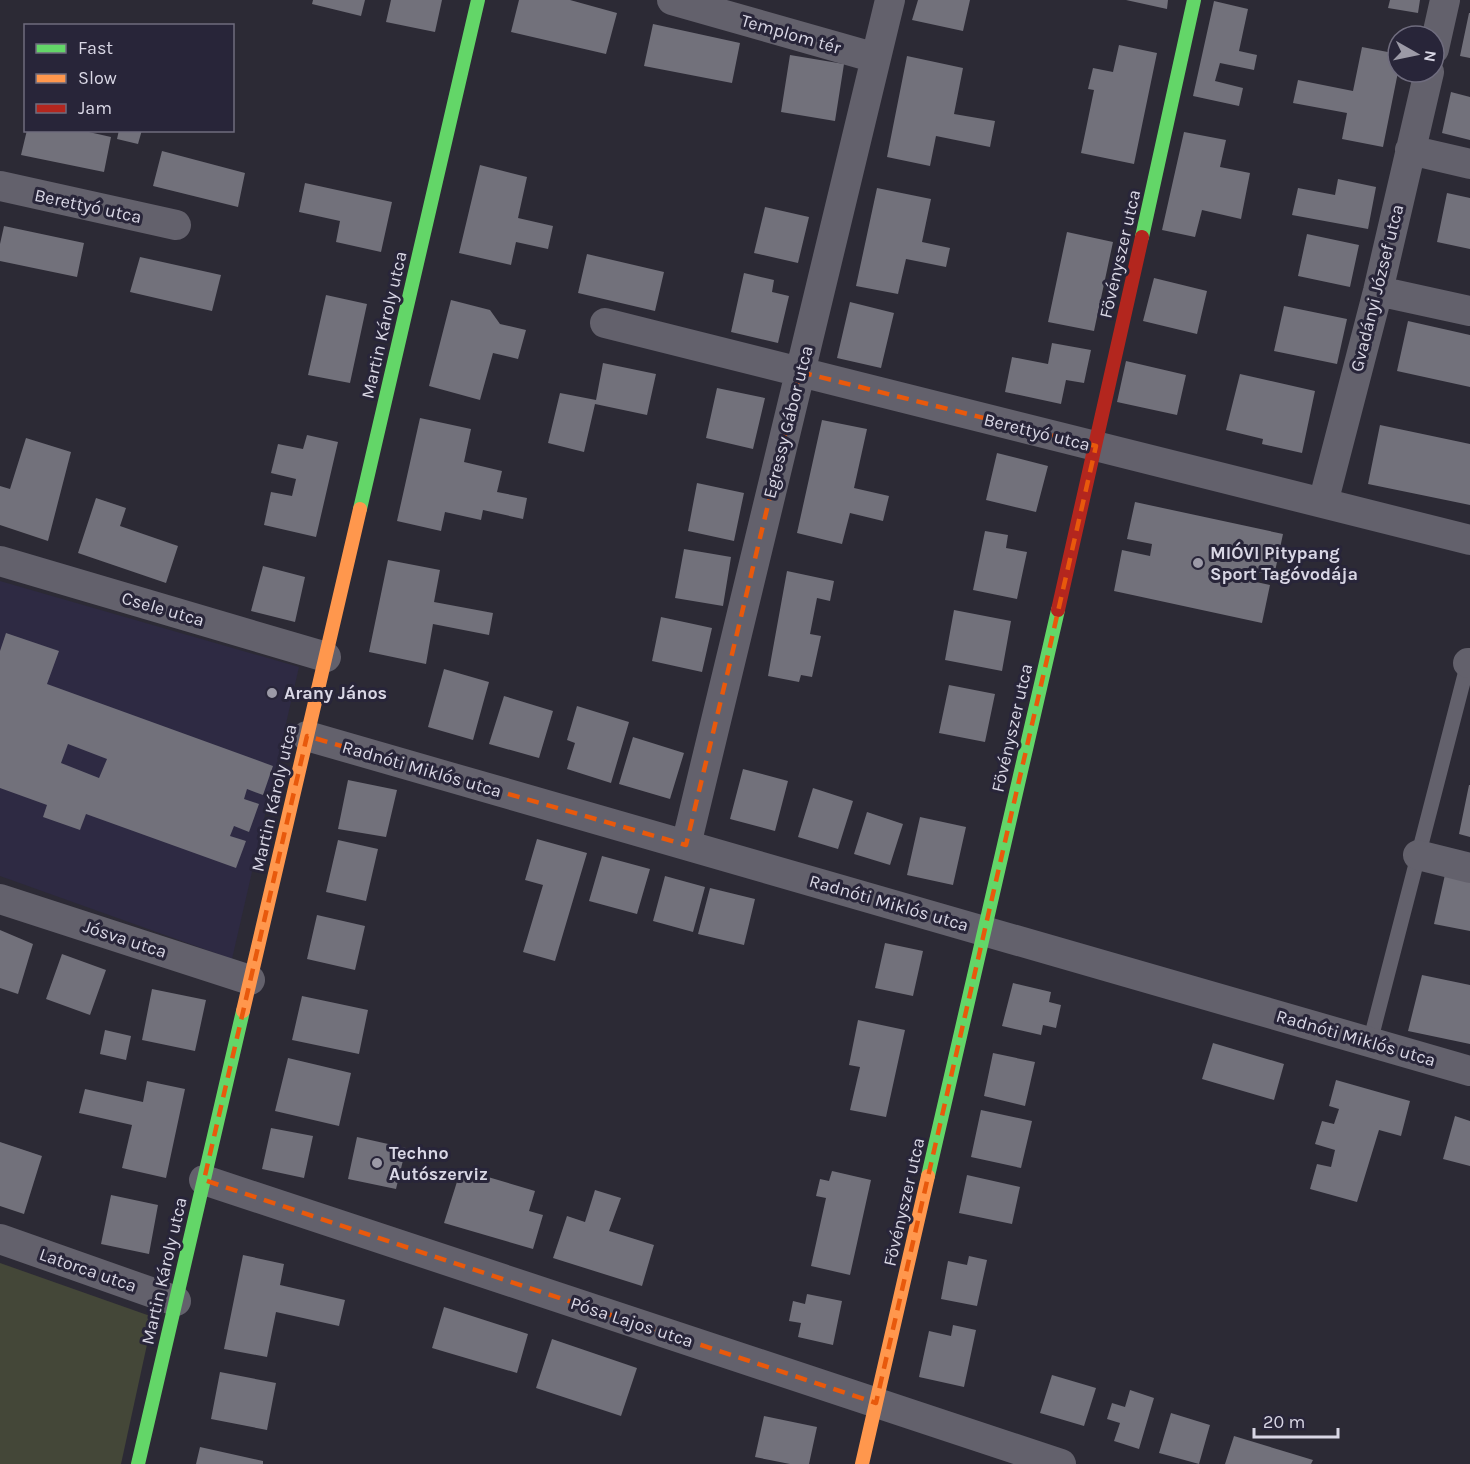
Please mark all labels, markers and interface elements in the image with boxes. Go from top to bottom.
street label: Templom tér [739,9,844,59]
legend [24,24,234,132]
north arrow [1386,24,1446,84]
text: Fast [78,37,113,59]
text: N [1420,49,1441,63]
text: Slow [78,67,117,89]
text: Jam [78,97,112,119]
street label: Berettyó utca [32,184,144,228]
street label: Fövényszer utca [1095,188,1145,320]
street label: Gvadányi József utca [1346,202,1408,374]
street label: Martin Károly utca [356,249,412,401]
street label: Egressy Gábor utca [758,343,818,501]
street label: Berettyó utca [981,408,1093,456]
place label: MIÓVI Pitypang Sport Tagóvodája [1210,541,1358,585]
marker: MIÓVI Pitypang Sport Tagóvodája [1191,556,1205,570]
street label: Csele utca [119,587,207,631]
street label: Fövényszer utca [987,662,1037,794]
place label: Arany János [284,682,387,704]
marker: Arany János [265,686,279,700]
street label: Martin Károly utca [246,722,302,874]
street label: Radnóti Miklós utca [340,736,504,802]
street label: Radnóti Miklós utca [807,870,971,936]
street label: Jósva utca [80,915,170,963]
street label: Radnóti Miklós utca [1274,1005,1438,1071]
street label: Fövényszer utca [879,1136,929,1268]
place label: Techno Autószerviz [389,1142,488,1185]
marker: Techno Autószerviz [370,1156,384,1170]
street label: Martin Károly utca [136,1195,192,1347]
street label: Latorca utca [36,1243,140,1297]
street label: Pósa Lajos utca [568,1292,696,1352]
scale bar [1254,1401,1338,1439]
text: 20 m [1263,1411,1305,1433]

